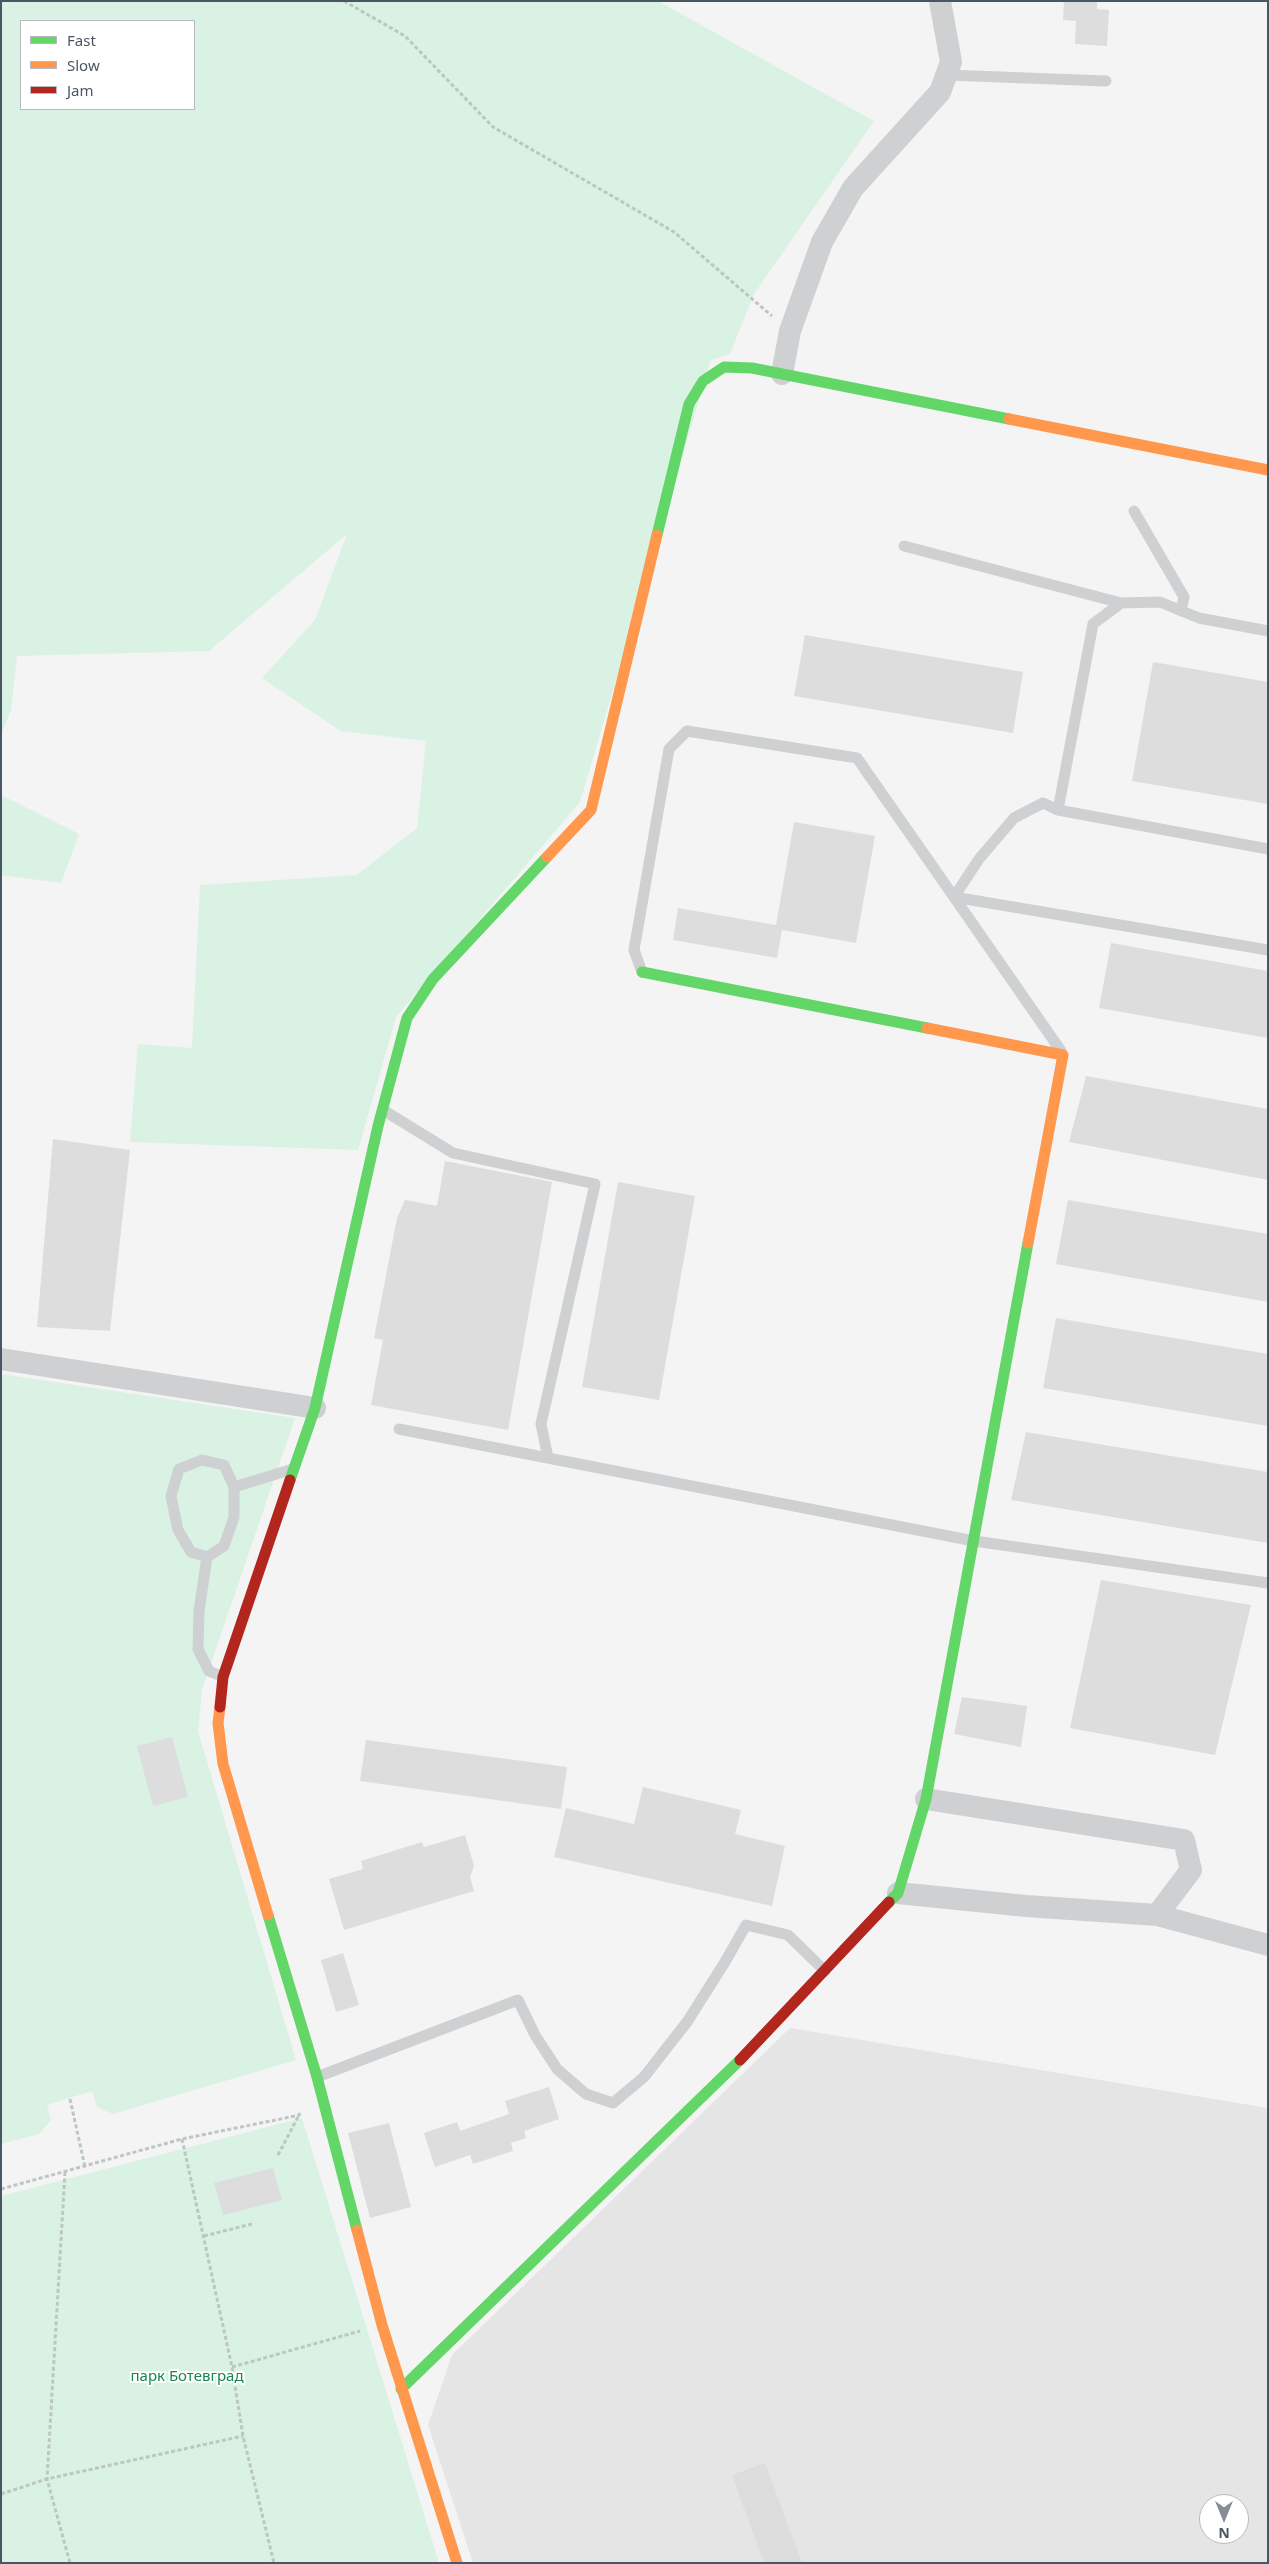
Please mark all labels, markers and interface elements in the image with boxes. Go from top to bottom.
legend [20,20,195,110]
text: Fast [67,30,96,50]
text: Slow [67,55,100,75]
text: Jam [67,80,94,100]
park label: парк Ботевград [130,2368,244,2386]
north arrow [1199,2494,1249,2544]
text: N [1218,2524,1230,2543]

